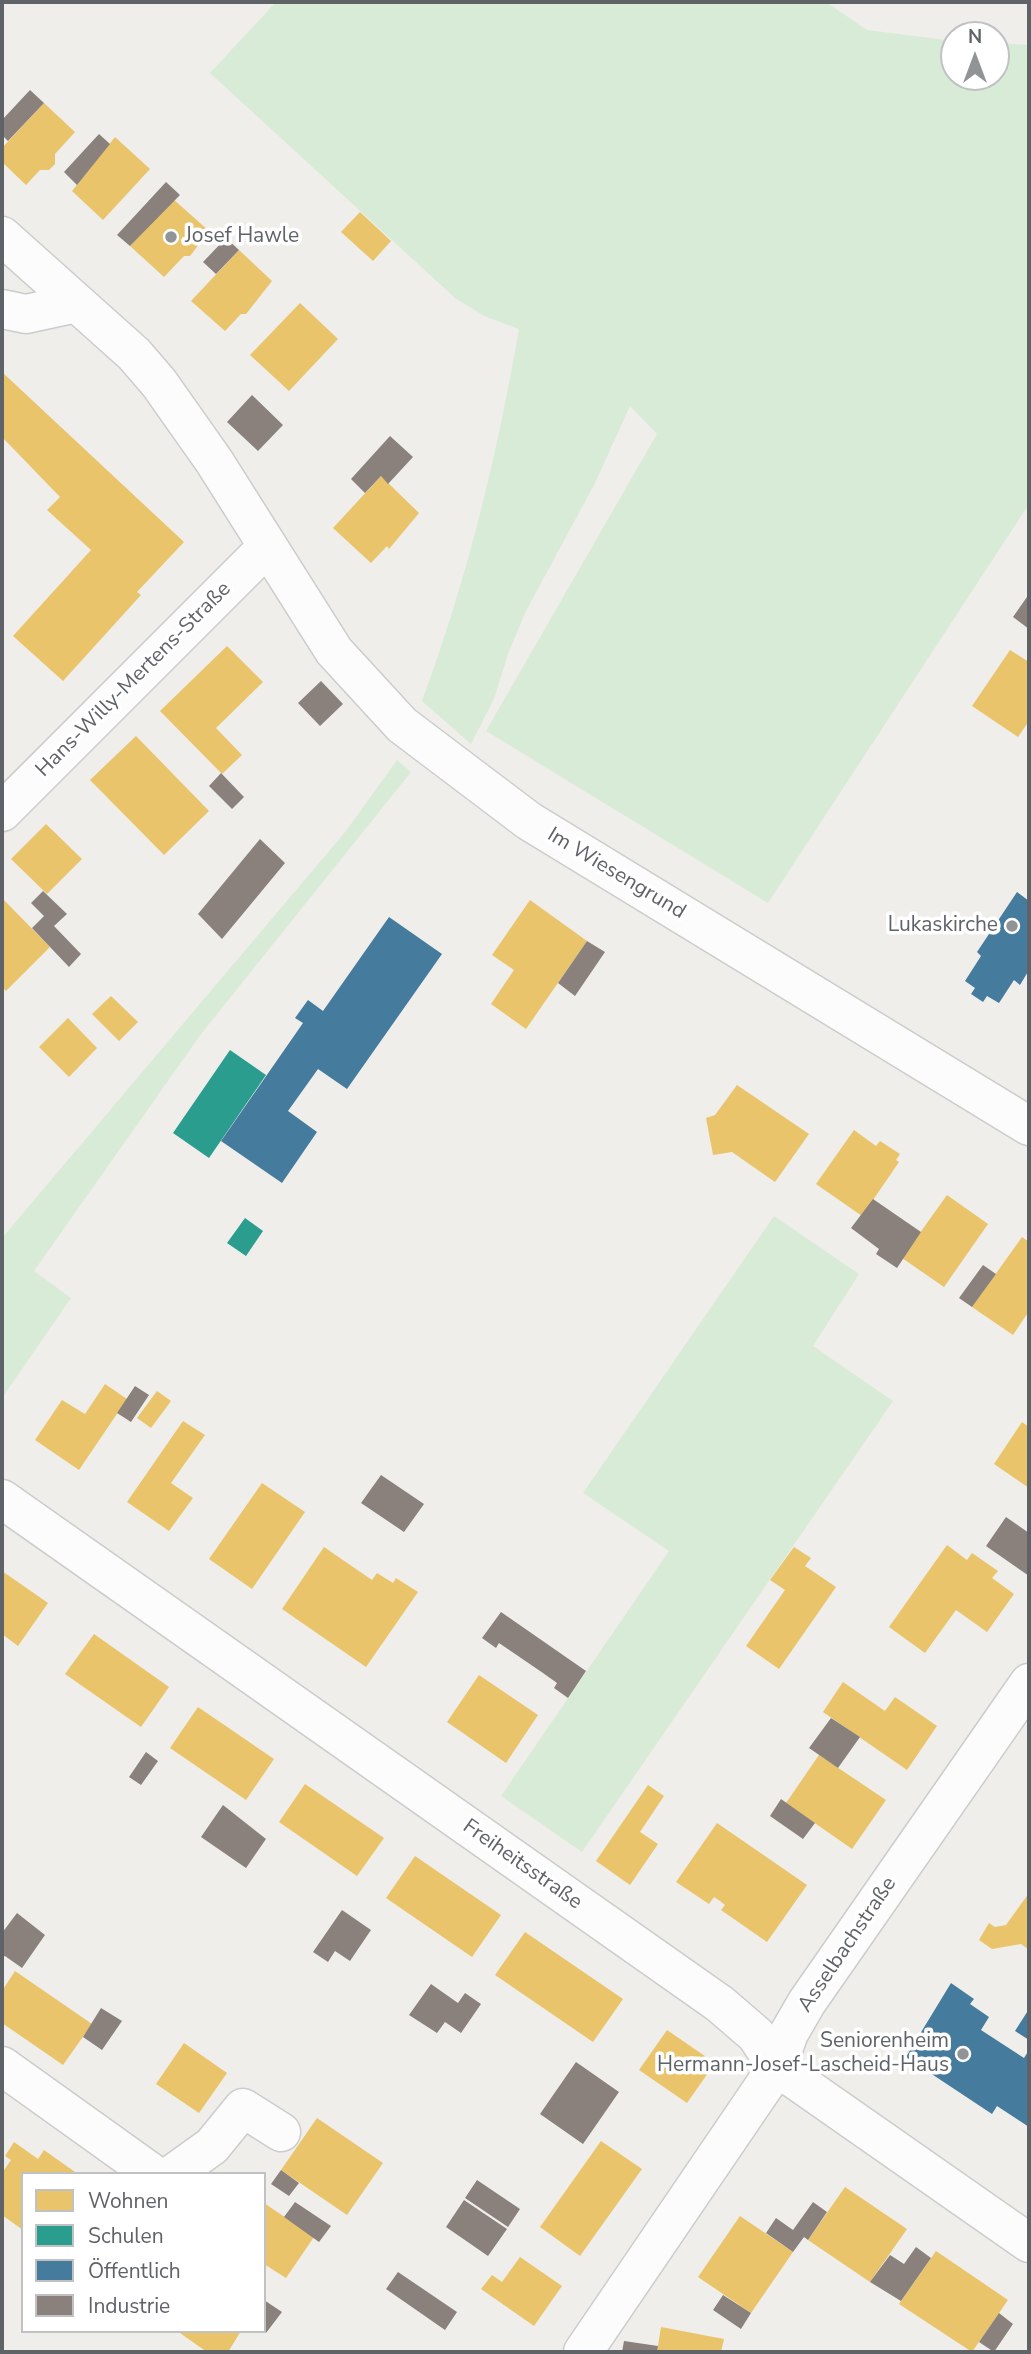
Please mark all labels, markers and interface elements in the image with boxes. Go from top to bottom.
north arrow [940,21,1010,91]
text: N [968,24,982,50]
place label: Josef Hawle [185,224,299,250]
marker: Josef Hawle [163,229,179,245]
street label: Hans-Willy-Mertens-Straße [31,577,237,783]
street label: Im Wiesengrund [542,823,690,925]
place label: Lukaskirche [888,913,998,939]
marker: Lukaskirche [1004,918,1020,934]
street label: Freiheitsstraße [457,1814,587,1916]
street label: Asselbachstraße [793,1873,903,2017]
place label: Seniorenheim Hermann-Josef-Lascheid-Haus [657,2029,949,2079]
marker: Seniorenheim Hermann-Josef-Lascheid-Haus [955,2046,971,2062]
legend [21,2172,266,2333]
text: Wohnen [88,2187,169,2215]
text: Schulen [88,2222,164,2250]
text: Öffentlich [88,2257,181,2285]
text: Industrie [88,2292,170,2320]

